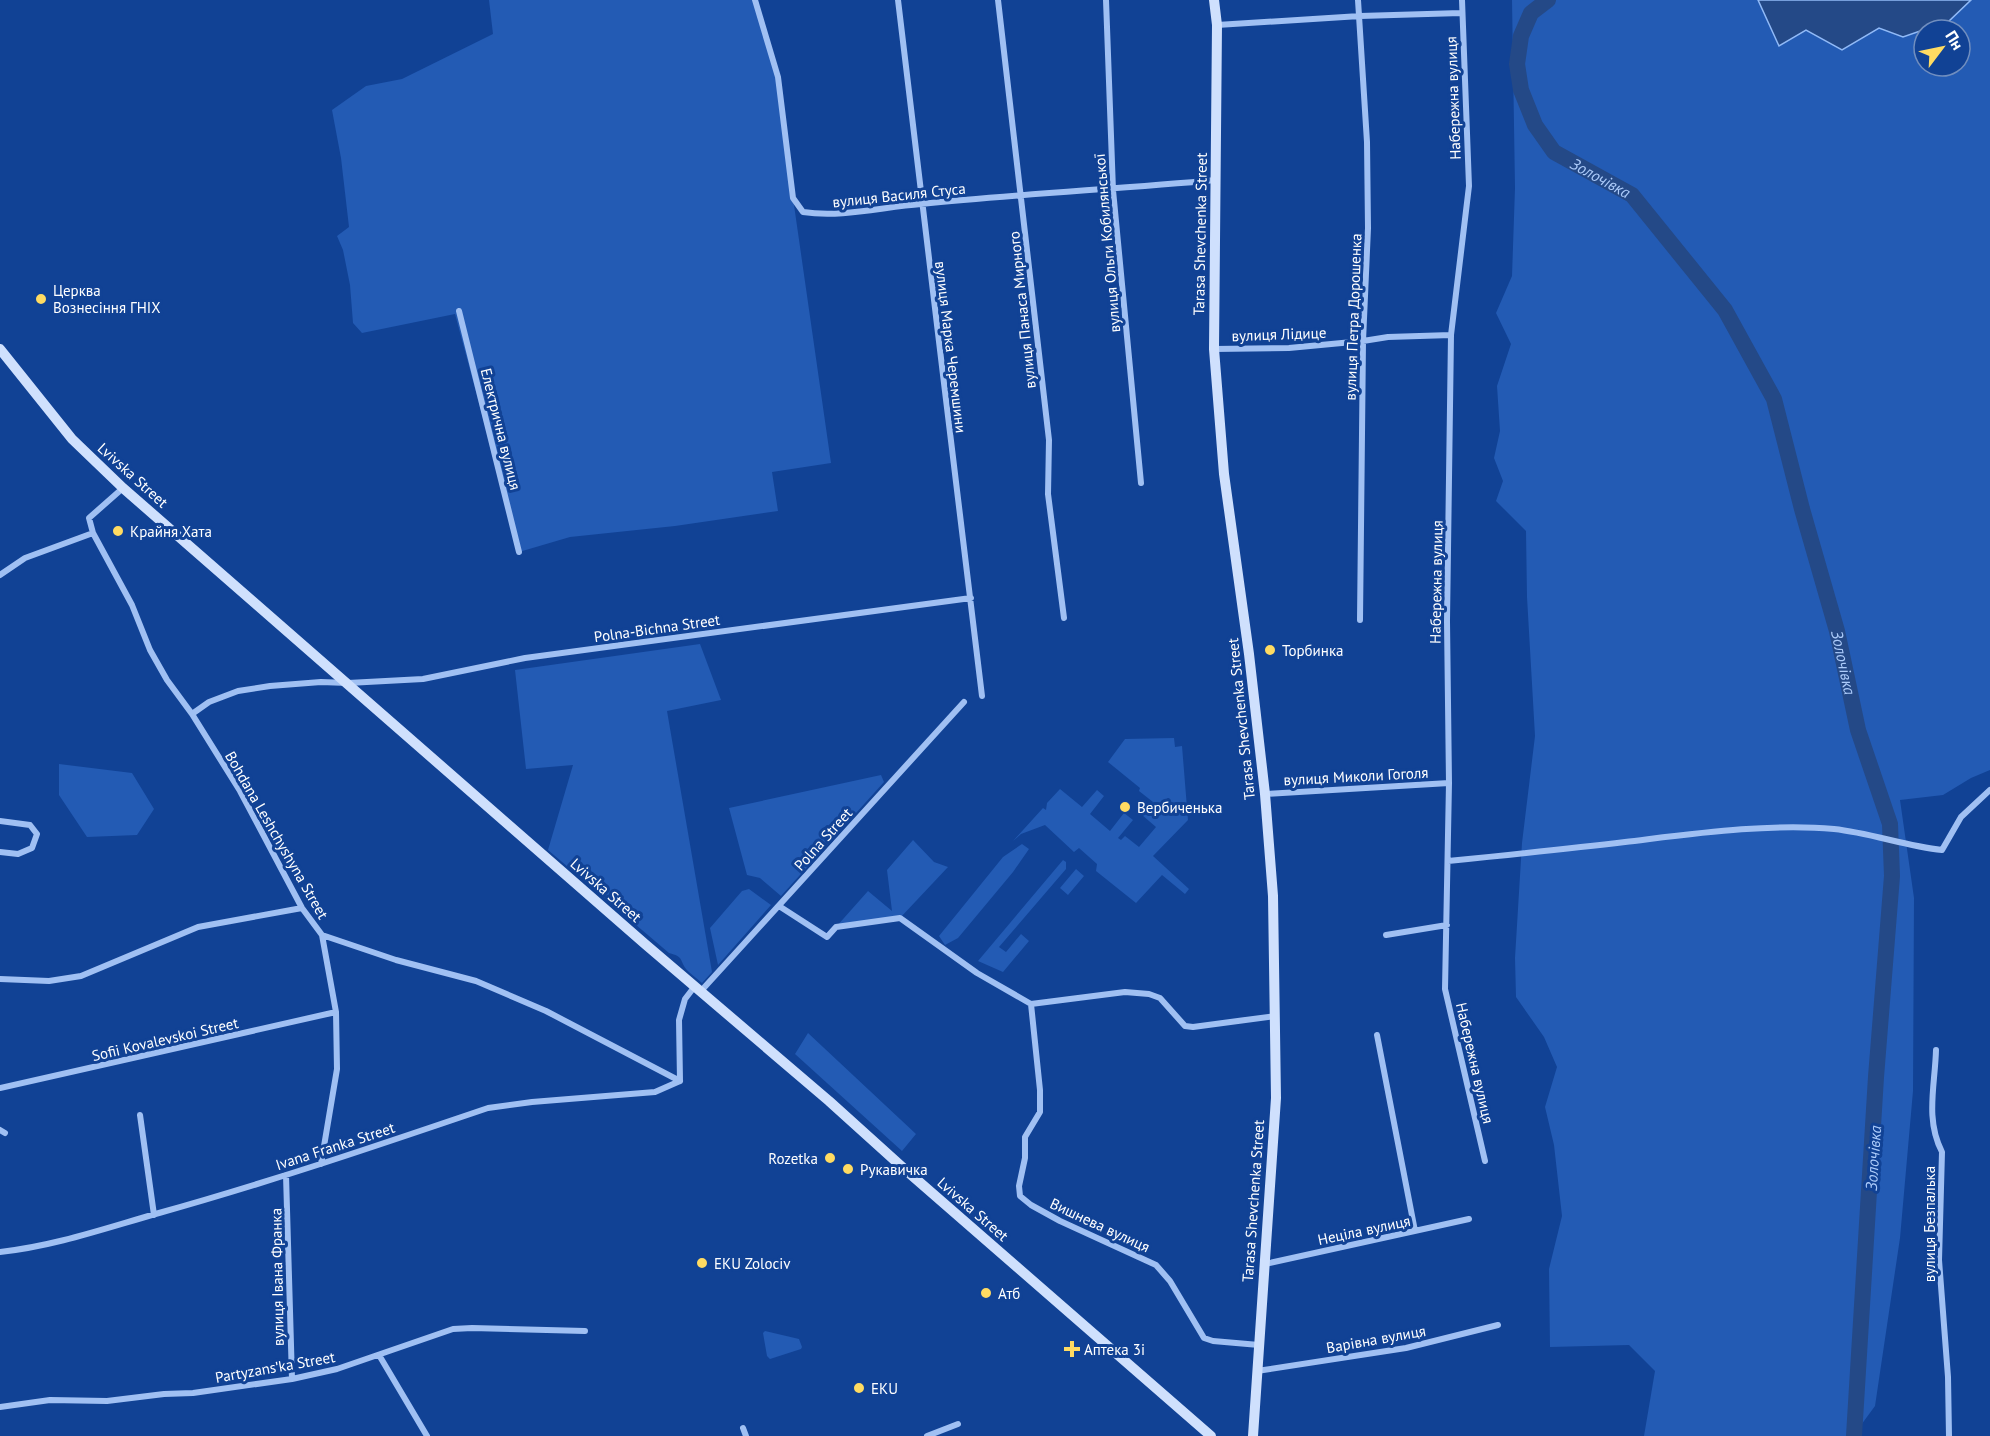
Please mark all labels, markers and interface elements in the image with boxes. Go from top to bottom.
north arrow [1912,18,1972,78]
text: Пн [1941,27,1968,53]
street label: Набережна вулиця [1441,36,1465,160]
street label: Tarasa Shevchenka Street [1189,152,1211,316]
street label: вулиця Ольги Кобилянської [1090,153,1124,333]
water label: Золочівка [1567,153,1634,202]
street label: вулиця Василя Стуса [831,179,967,211]
street label: вулиця Панаса Мирного [1004,230,1040,390]
street label: вулиця Петра Дорошенка [1341,233,1365,401]
street label: вулиця Марка Черемшини [931,260,971,434]
place label: Церква Вознесіння ГНІХ [53,281,160,317]
marker: Церква Вознесіння ГНІХ [34,292,48,306]
street label: вулиця Лідице [1231,323,1327,345]
street label: Електрична вулиця [477,366,525,492]
street label: Lvivska Street [94,438,172,512]
street label: Набережна вулиця [1425,520,1447,644]
place label: Крайня Хата [130,522,212,541]
marker: Крайня Хата [111,524,125,538]
street label: Polna-Bichna Street [593,610,721,646]
water label: Золочівка [1827,628,1860,697]
street label: Tarasa Shevchenka Street [1223,637,1259,801]
place label: Торбинка [1282,641,1344,660]
marker: Торбинка [1263,643,1277,657]
street label: Bohdana Leshchyshyna Street [221,748,333,922]
street label: вулиця Миколи Гоголя [1283,763,1429,789]
place label: Вербиченька [1137,798,1222,817]
marker: Вербиченька [1118,800,1132,814]
street label: Polna Street [790,804,856,874]
street label: Lvivska Street [567,854,645,926]
street label: Набережна вулиця [1452,1001,1498,1125]
street label: Sofii Kovalevskoi Street [90,1013,240,1065]
street label: Ivana Franka Street [273,1118,397,1174]
street label: Tarasa Shevchenka Street [1238,1119,1268,1283]
water label: Золочівка [1861,1125,1885,1191]
place label: Rozetka [768,1149,818,1168]
marker: Rozetka [823,1151,837,1165]
place label: Рукавичка [860,1160,928,1179]
marker: Рукавичка [841,1162,855,1176]
street label: вулиця Безпалька [1920,1166,1939,1282]
street label: Lvivska Street [934,1173,1012,1245]
street label: Вишнева вулиця [1047,1194,1153,1256]
street label: вулиця Івана Франка [266,1208,288,1346]
street label: Неціла вулиця [1316,1211,1412,1249]
place label: EKU Zolociv [714,1254,791,1273]
marker: EKU Zolociv [695,1256,709,1270]
place label: Атб [998,1284,1020,1303]
marker: Атб [979,1286,993,1300]
street label: Варівна вулиця [1325,1321,1427,1357]
place label: Аптека 3і [1084,1340,1145,1359]
marker: Аптека 3і [1065,1342,1079,1356]
street label: Partyzansʹka Street [214,1347,336,1387]
place label: EKU [871,1379,898,1398]
marker: EKU [852,1381,866,1395]

